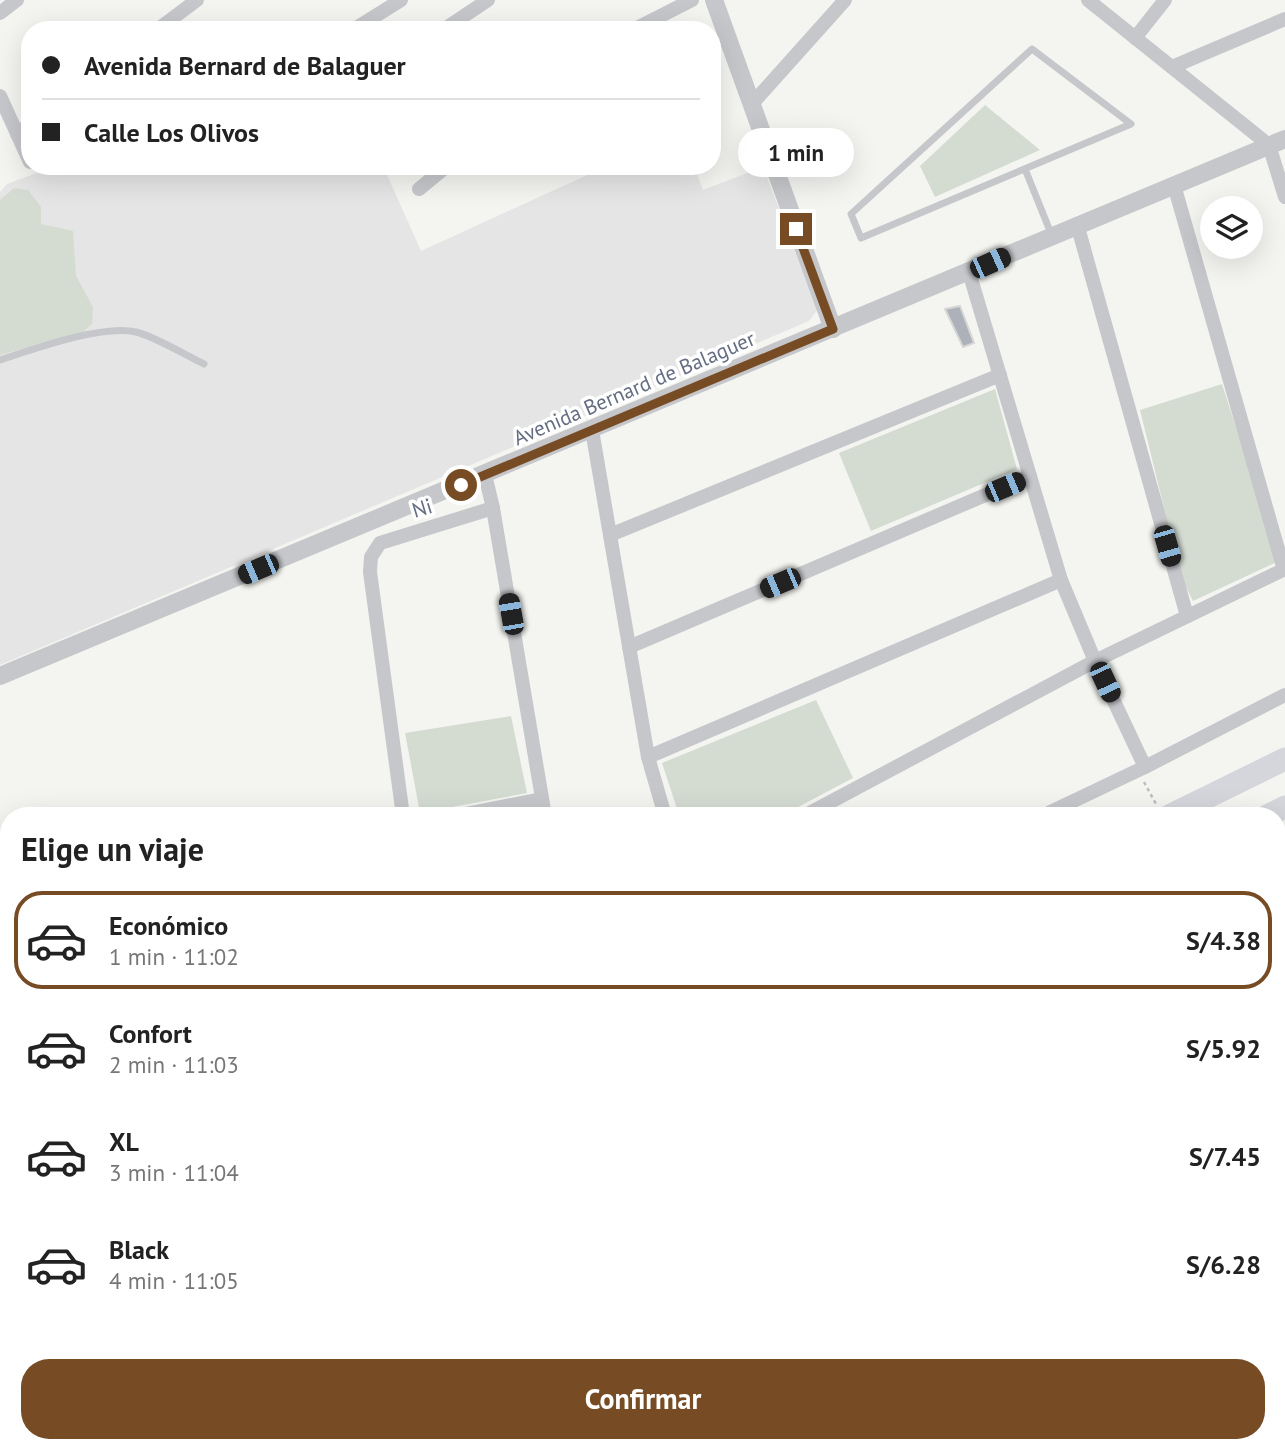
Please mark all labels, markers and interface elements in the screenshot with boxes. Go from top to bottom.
text: Avenida Bernard de Balaguer [84,49,406,82]
text: Calle Los Olivos [84,116,259,149]
callout: 1 min [738,128,854,176]
text: 1 min [768,138,824,167]
map controls [1200,196,1263,259]
button: layers [1200,196,1263,259]
route end [780,213,812,245]
car [967,245,1014,281]
street label: Avenida Bernard de Balaguer [509,325,759,451]
route start [445,469,477,501]
car [982,469,1029,505]
street label: Ni [409,492,435,524]
car [1152,523,1183,569]
car [235,551,282,587]
car [757,565,804,601]
car [498,591,525,637]
car [1087,659,1124,705]
text: Elige un viaje [21,828,204,870]
icon: car [25,909,88,972]
text: Económico [109,909,228,942]
text: S/4.38 [1186,924,1261,957]
text: 1 min · 11:02 [109,942,239,971]
icon: car [25,1017,88,1080]
text: Confort [109,1017,192,1050]
text: S/5.92 [1186,1032,1261,1065]
text: 2 min · 11:03 [109,1050,239,1079]
icon: car [25,1125,88,1188]
text: XL [109,1125,139,1158]
text: S/7.45 [1189,1140,1261,1173]
text: 3 min · 11:04 [109,1158,239,1187]
icon: car [25,1233,88,1296]
text: Black [109,1233,169,1266]
text: S/6.28 [1186,1248,1261,1281]
text: 4 min · 11:05 [109,1266,239,1295]
button: Confirmar [21,1359,1265,1439]

